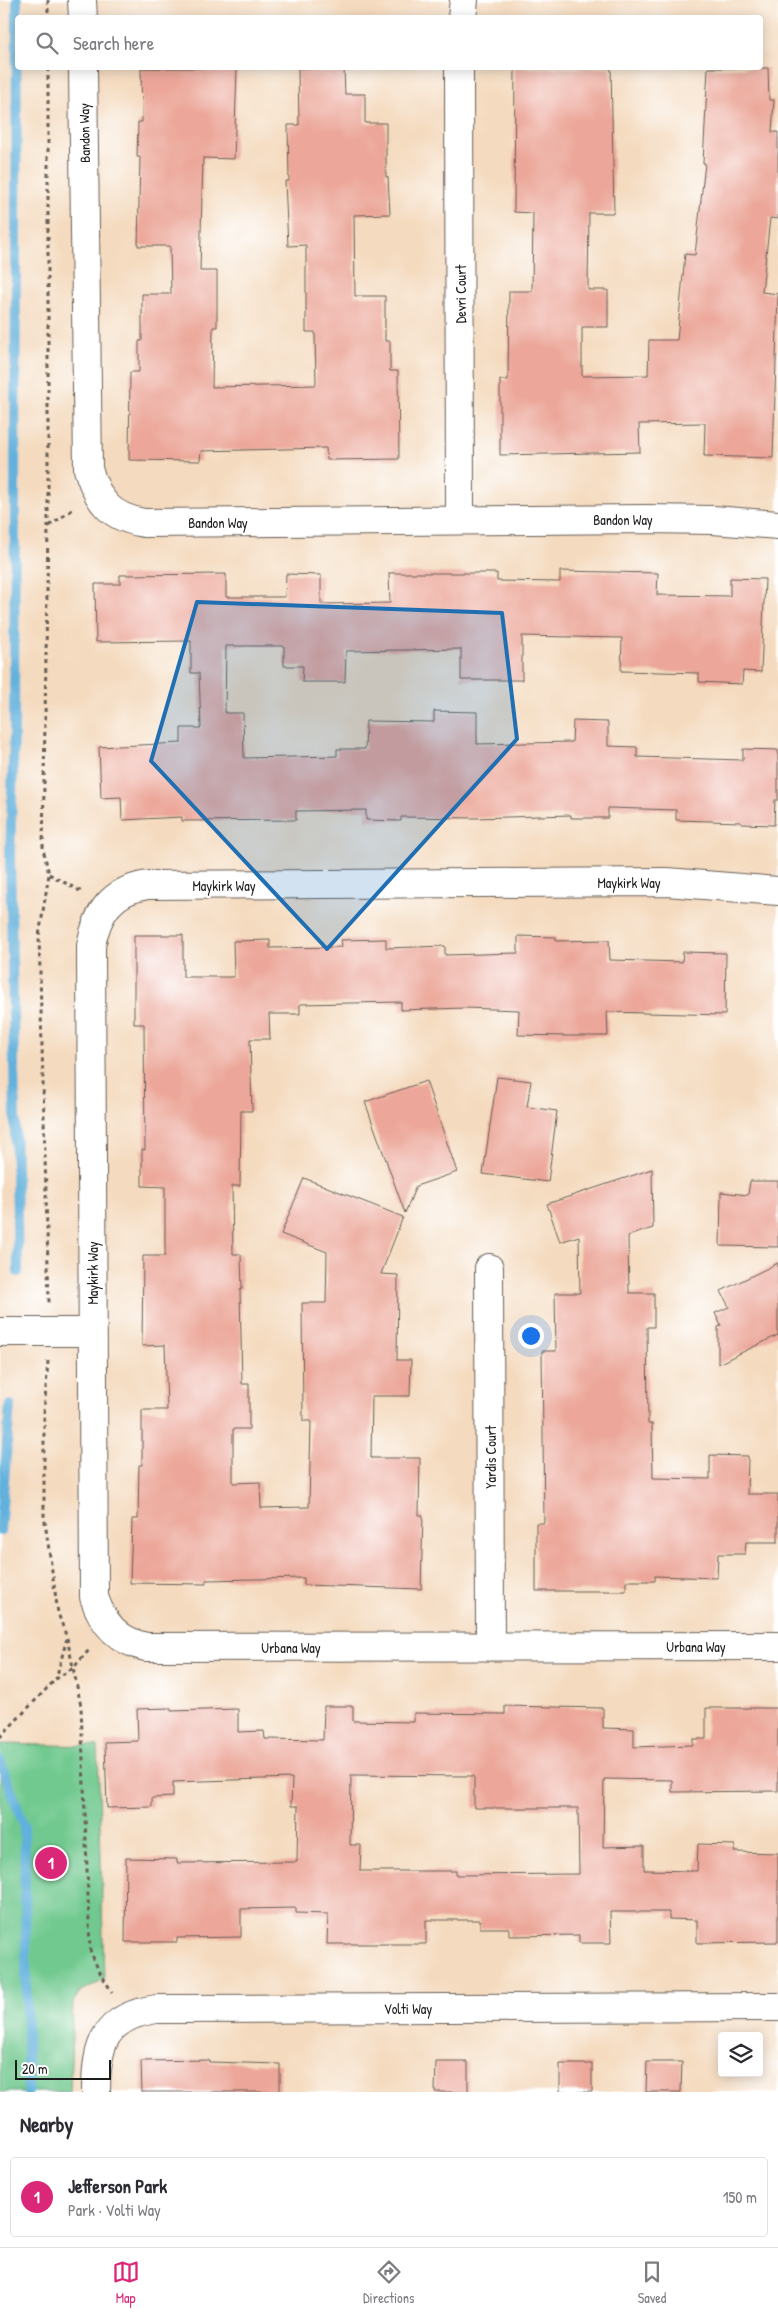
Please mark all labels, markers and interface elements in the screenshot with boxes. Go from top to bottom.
search box [15,15,763,70]
icon: search [33,29,61,57]
text: Search here [73,30,154,56]
street label: Bandon Way [74,103,95,163]
street label: Devri Court [451,264,470,323]
street label: Bandon Way [593,510,653,530]
street label: Bandon Way [188,513,248,533]
street label: Maykirk Way [597,873,661,893]
street label: Maykirk Way [192,876,256,896]
street label: Maykirk Way [83,1241,103,1305]
your location [518,1323,544,1349]
street label: Yardis Court [481,1425,500,1489]
street label: Urbana Way [666,1637,726,1657]
street label: Urbana Way [261,1638,321,1658]
pin: 1 [35,1844,67,1882]
street label: Volti Way [384,1999,432,2019]
map controls [718,2032,763,2077]
button: layers [718,2032,763,2077]
scale bar [15,2057,111,2080]
text: 20 m [22,2059,48,2078]
text: Nearby [20,2110,73,2139]
text: Jefferson Park [68,2173,167,2199]
text: 1 [34,2186,40,2208]
text: 150 m [723,2186,757,2208]
text: Park · Volti Way [68,2199,161,2221]
tab: Map [112,2258,140,2307]
tab: Directions [363,2258,414,2307]
tab: Saved [638,2258,666,2307]

